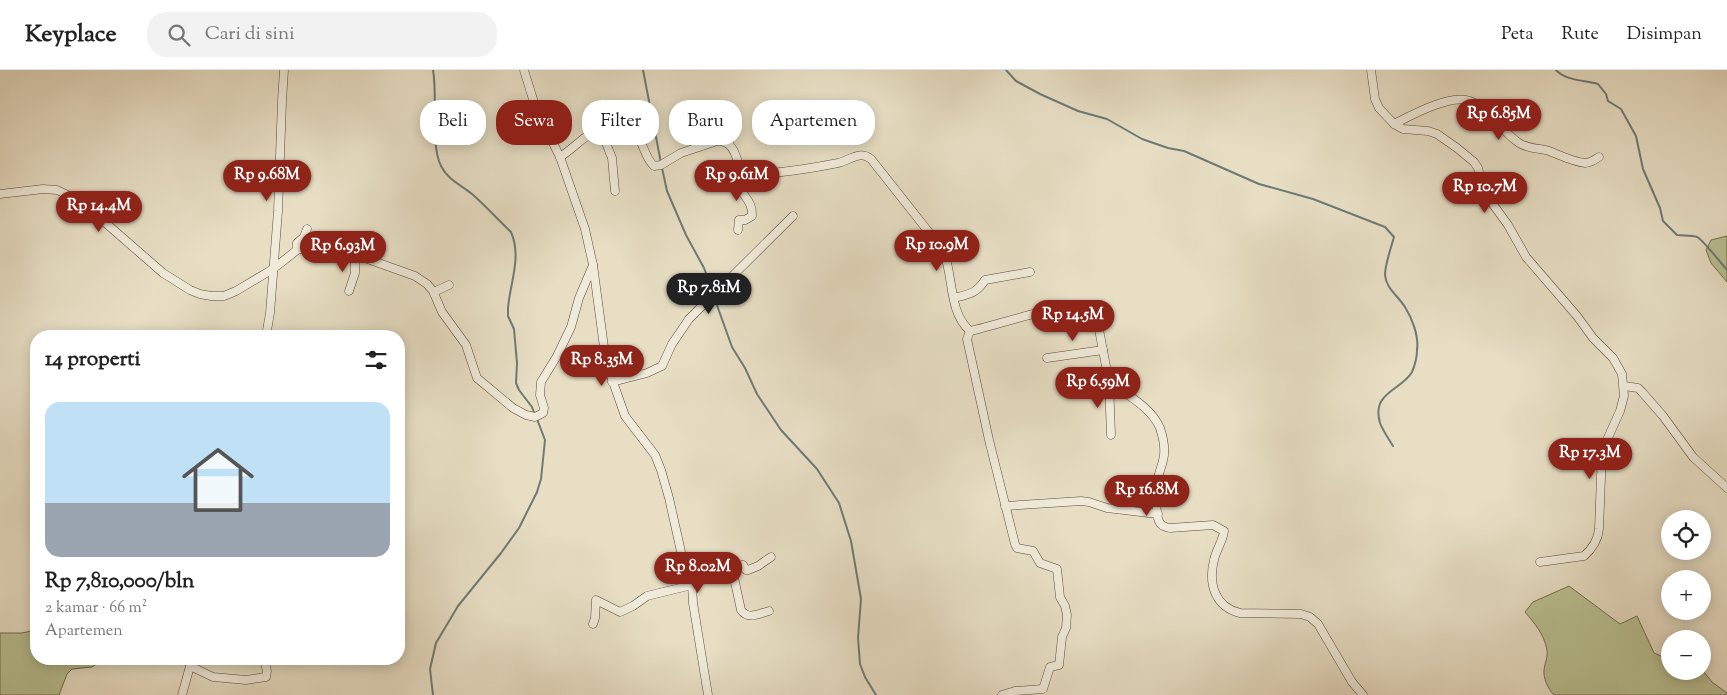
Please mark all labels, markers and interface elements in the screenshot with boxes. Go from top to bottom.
search box [147,12,497,57]
text: Keyplace [25,18,117,52]
icon: search [165,21,193,49]
text: Cari di sini [205,21,295,48]
text: Peta [1501,22,1533,48]
text: Rute [1561,22,1599,48]
text: Disimpan [1627,22,1702,48]
pin: Rp 6.85M [1447,98,1551,141]
chip: Beli [420,100,486,145]
chip: Sewa [496,100,572,145]
chip: Filter [582,100,659,145]
chip: Baru [669,100,742,145]
chip: Apartemen [752,100,875,145]
text: Rp 6.85M [1467,103,1531,126]
pin: Rp 9.68M [215,160,319,202]
pin: Rp 9.61M [685,160,789,202]
text: Rp 9.68M [234,164,300,187]
text: Rp 9.61M [705,164,769,187]
pin: Rp 10.7M [1433,172,1537,214]
text: Rp 10.7M [1453,176,1517,199]
pin: Rp 14.4M [47,190,151,233]
text: Rp 14.4M [67,195,131,218]
pin: Rp 6.93M [291,230,395,273]
pin: Rp 10.9M [885,230,989,272]
text: Rp 10.9M [905,234,969,257]
text: Rp 6.93M [311,235,375,258]
pin: Rp 7.81M [657,272,761,315]
text: Rp 7.81M [677,277,741,300]
pin: Rp 14.5M [1021,300,1125,342]
text: Rp 14.5M [1042,304,1104,327]
pin: Rp 8.35M [550,344,654,387]
text: 14 properti [45,345,140,375]
icon: filters [362,346,390,374]
text: Rp 8.35M [571,349,633,372]
pin: Rp 6.59M [1046,366,1150,409]
text: Rp 6.59M [1066,371,1130,394]
icon: home [173,435,263,525]
pin: Rp 17.3M [1538,438,1642,480]
text: Rp 17.3M [1559,442,1621,465]
pin: Rp 16.8M [1095,474,1199,517]
text: Rp 16.8M [1115,479,1179,502]
map controls [1661,510,1711,680]
button: locate [1661,510,1711,560]
pin: Rp 8.02M [646,552,750,594]
text: Rp 8.02M [665,556,731,579]
text: Rp 7,810,000/bln [45,567,194,597]
button: + [1661,570,1711,620]
text: 2 kamar · 66 m² [45,597,147,620]
text: Apartemen [45,620,123,643]
button: − [1661,630,1711,680]

